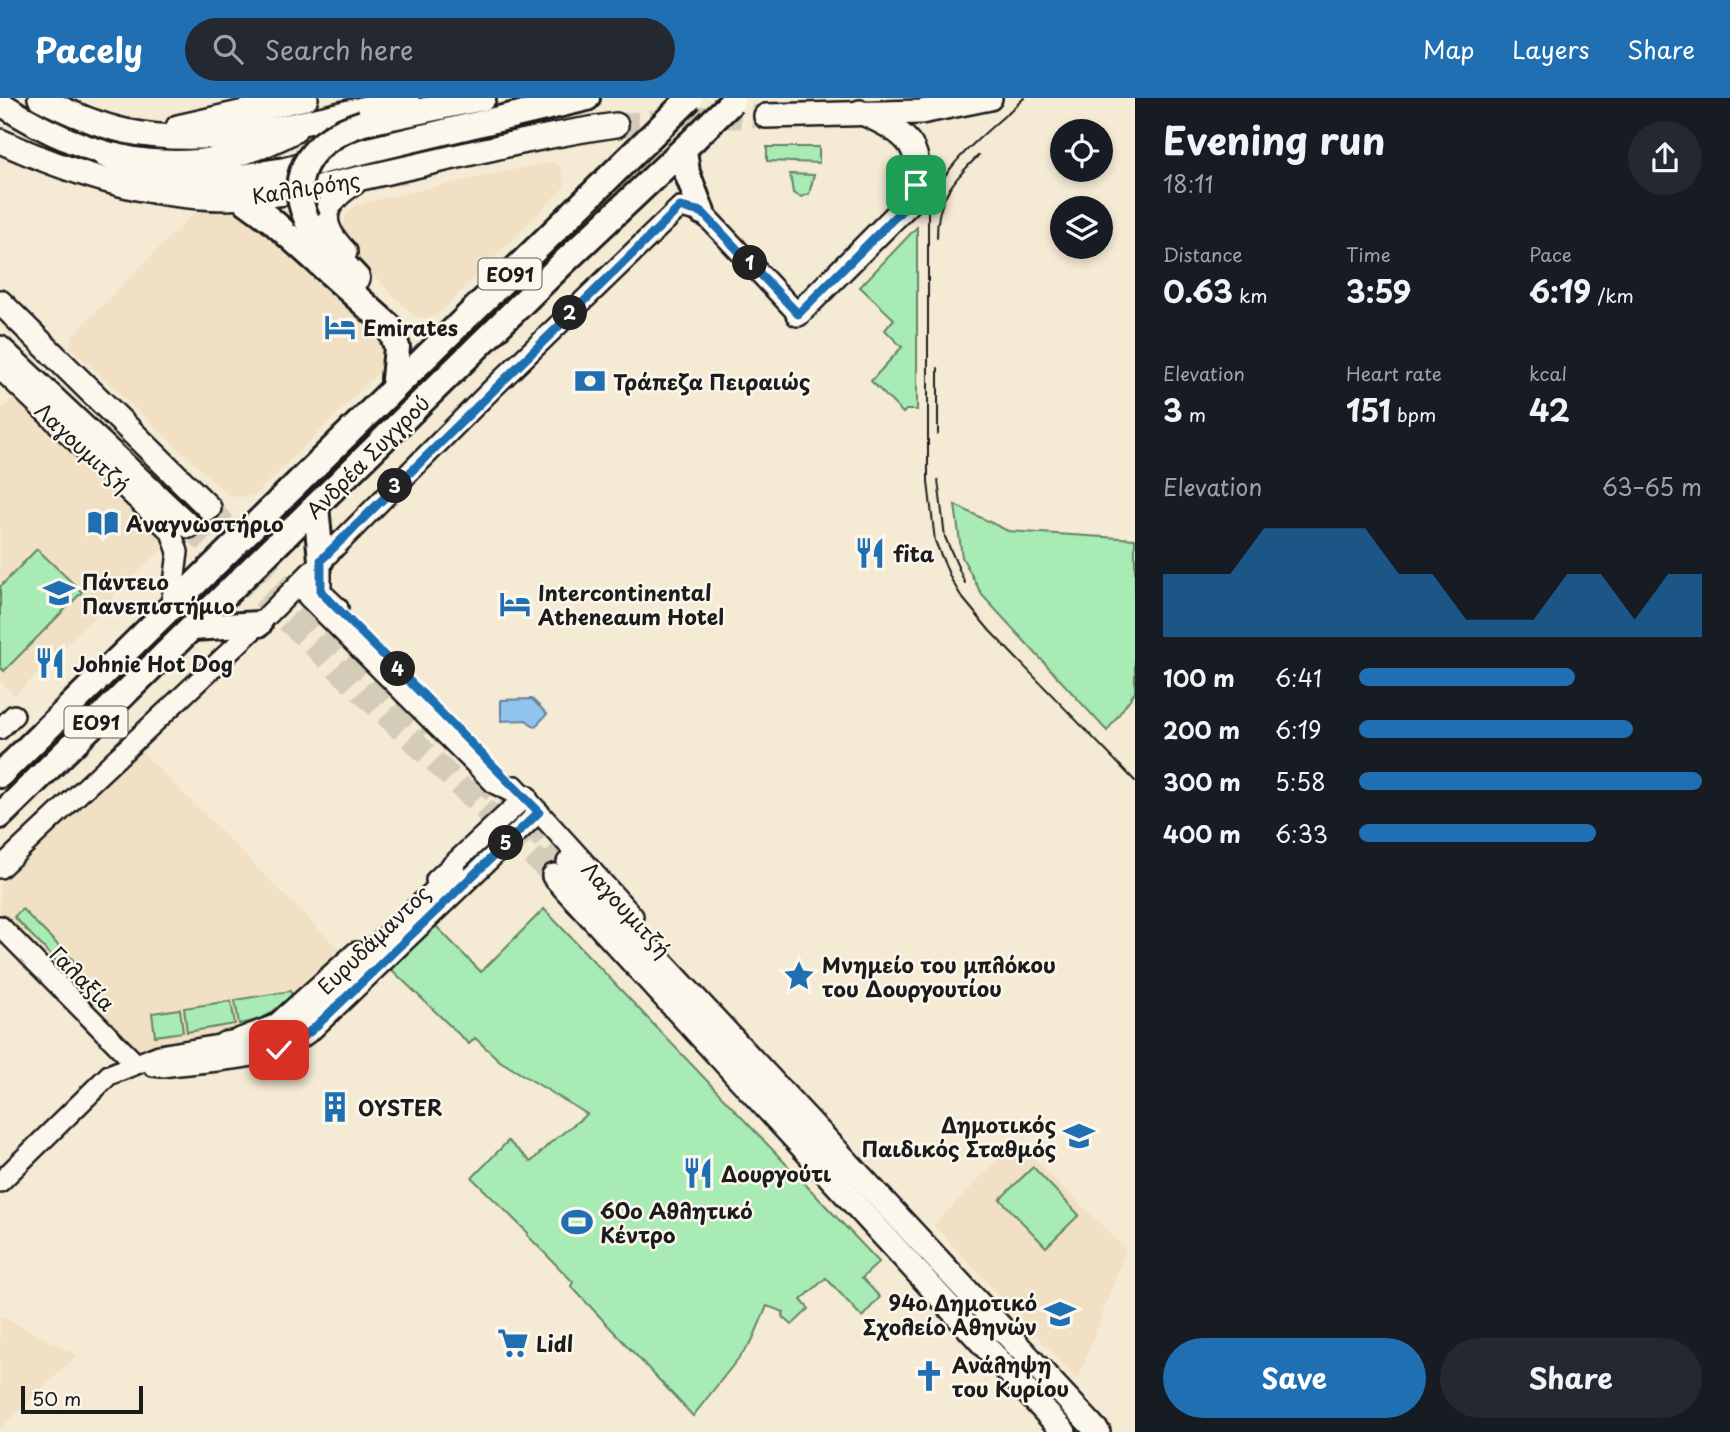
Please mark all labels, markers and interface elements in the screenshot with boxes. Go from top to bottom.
search box [185,18,675,81]
text: Pacely [35,24,143,74]
icon: search [209,30,247,68]
text: Search here [265,30,413,69]
text: Map [1423,31,1474,67]
text: Layers [1512,31,1589,67]
text: Share [1627,31,1695,67]
text: Evening run [1163,111,1385,168]
map controls [1050,119,1113,259]
button: locate [1050,119,1113,182]
button: share [1628,121,1702,195]
pin [886,155,946,215]
street label: Καλλιρόης [250,163,362,211]
icon: arrive [897,166,935,204]
text: 18:11 [1163,166,1214,201]
button: layers [1050,196,1113,259]
text: Distance [1163,240,1243,268]
text: Time [1346,240,1391,268]
text: Pace [1529,240,1572,268]
pin: 1 [732,246,768,280]
text: 1 [745,248,754,276]
road number: ΕΟ91 [478,258,542,290]
text: 0.63 [1163,268,1233,313]
text: 3:59 [1346,268,1411,313]
text: 6:19 [1529,268,1591,313]
text: km [1233,281,1268,309]
text: /km [1591,281,1634,309]
pin: 2 [552,296,588,330]
text: 2 [563,298,576,326]
hotel icon: Emirates [323,310,357,344]
place label: Emirates [363,311,458,343]
text: Elevation [1163,359,1245,387]
text: Heart rate [1346,359,1442,387]
text: kcal [1529,359,1567,387]
bank icon: Τράπεζα Πειραιώς [573,364,607,398]
place label: Τράπεζα Πειραιώς [613,365,810,397]
street label: Ανδρέα Συγγρού [298,387,436,525]
text: 3 [1163,387,1183,432]
text: 151 [1346,387,1391,432]
text: 42 [1529,387,1570,432]
street label: Λαγουμιτζή [28,395,138,499]
text: m [1183,400,1206,428]
text: bpm [1391,400,1436,428]
pin: 3 [378,468,412,504]
text: Elevation [1163,469,1262,504]
text: 63–65 m [1602,469,1702,504]
text: 3 [388,471,401,499]
library icon: Aναγνωστήριο [86,506,120,540]
place label: Aναγνωστήριο [126,507,284,539]
restaurant icon: fita [853,536,887,570]
place label: fita [893,537,935,569]
place label: Πάντειο Πανεπιστήμιο [82,565,235,621]
school or university icon: Πάντειο Πανεπιστήμιο [42,576,76,610]
place label: Intercontinental Atheneaum Hotel [537,576,724,632]
hotel icon: Intercontinental Atheneaum Hotel [498,587,532,621]
restaurant icon: Johnie Hot Dog [33,646,67,680]
place label: Johnie Hot Dog [73,647,233,679]
pin: 4 [380,652,416,686]
text: 4 [391,654,404,682]
text: 100 m [1163,660,1235,695]
text: 6:41 [1275,660,1322,695]
road number: ΕΟ91 [64,706,128,737]
text: 200 m [1163,712,1240,747]
text: 6:19 [1275,712,1321,747]
text: 300 m [1163,764,1241,799]
text: 5:58 [1275,764,1326,799]
text: 400 m [1163,816,1241,851]
text: 6:33 [1275,816,1328,851]
pin: 5 [489,826,524,860]
text: 5 [499,828,512,856]
street label: Λαγουμιτζή [575,854,679,964]
street label: Ευρυδάμαντος [309,877,437,1001]
street label: Γαλαξία [43,938,123,1018]
place label: Μνημείο του μπλόκου του Δουργουτίου [822,948,1056,1004]
place icon: Μνημείο του μπλόκου του Δουργουτίου [782,959,816,993]
pin [249,1020,309,1080]
icon: check [260,1031,298,1069]
building icon: OYSTER [318,1090,352,1124]
place label: OYSTER [358,1091,442,1123]
place label: Δημοτικός Παιδικός Σταθμός [862,1108,1056,1164]
school or university icon: Δημοτικός Παιδικός Σταθμός [1062,1119,1096,1153]
restaurant icon: Δουργούτι [681,1156,715,1190]
place label: Δουργούτι [721,1157,832,1189]
place label: 60ο Αθλητικό Κέντρο [600,1194,753,1250]
sports icon: 60ο Αθλητικό Κέντρο [560,1205,594,1239]
place label: 94ο Δημοτικό Σχολείο Αθηνών [863,1286,1037,1342]
school or university icon: 94ο Δημοτικό Σχολείο Αθηνών [1043,1297,1077,1331]
supermarket icon: Lidl [496,1326,530,1360]
place label: Lidl [536,1327,573,1359]
button: Save [1163,1338,1426,1418]
button: Share [1440,1338,1702,1418]
place label: Ανάληψη του Κυρίου [952,1348,1069,1404]
church icon: Ανάληψη του Κυρίου [912,1359,946,1393]
scale bar [21,1383,144,1415]
text: 50 m [32,1384,81,1412]

